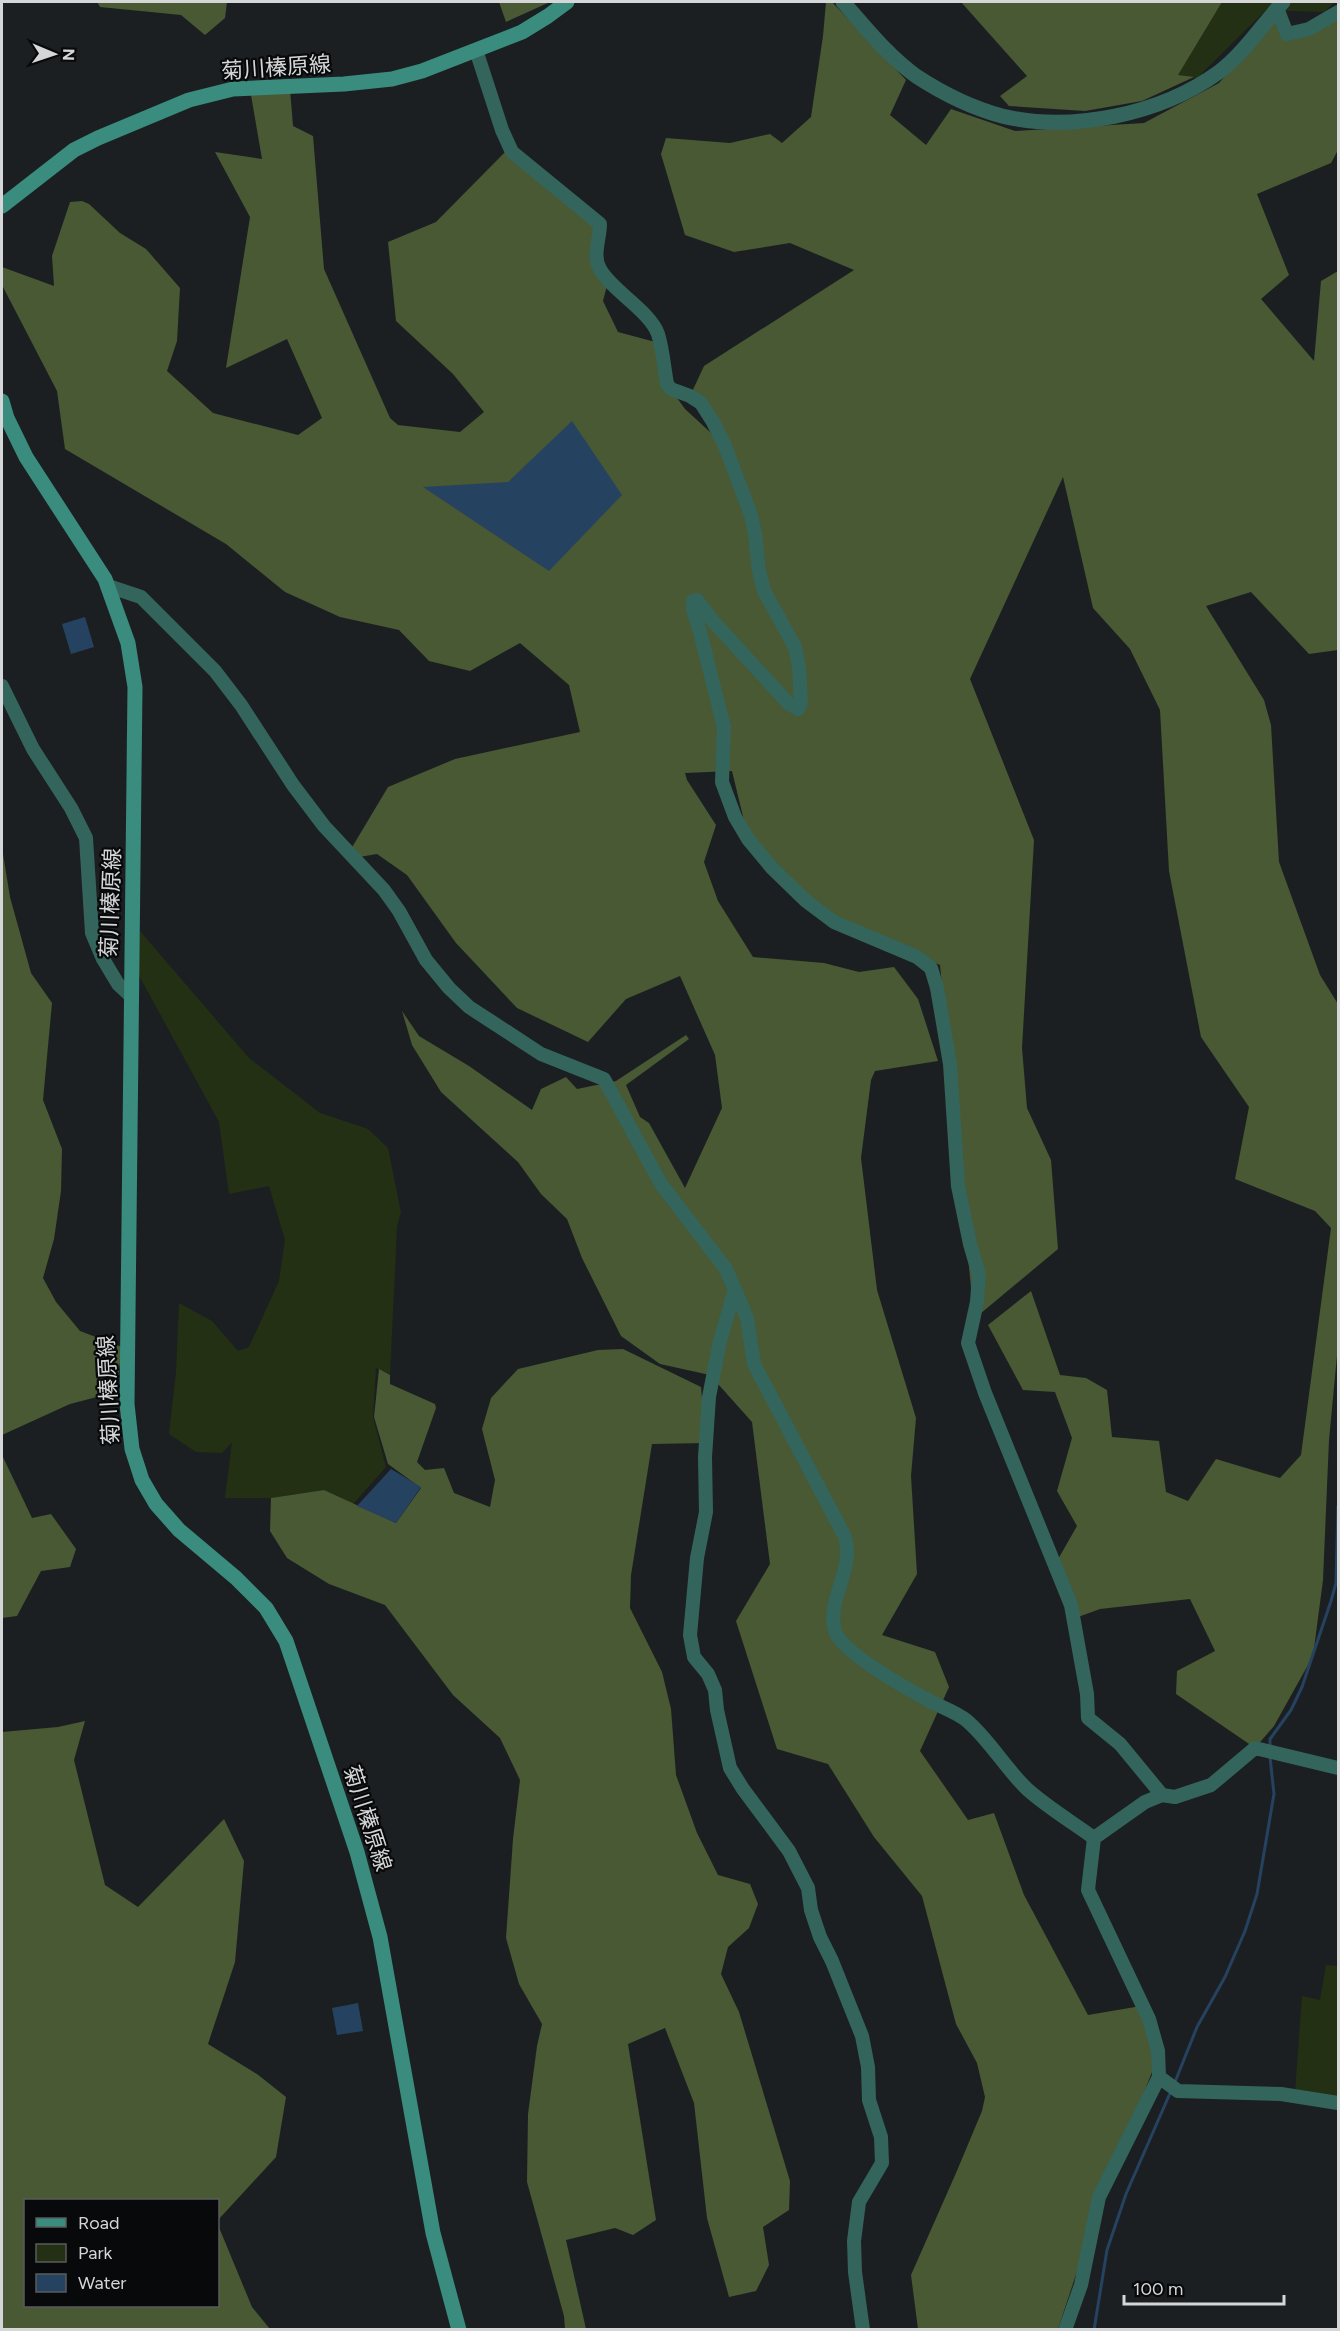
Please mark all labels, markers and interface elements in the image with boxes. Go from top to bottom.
north arrow [24,24,84,84]
text: N [59,48,78,61]
street label: 菊川榛原線 [220,50,332,85]
street label: 菊川榛原線 [95,848,126,958]
street label: 菊川榛原線 [92,1334,125,1446]
street label: 菊川榛原線 [338,1762,397,1875]
legend [24,2199,219,2307]
text: Road [78,2212,119,2234]
text: Park [78,2242,113,2264]
scale bar [1124,2268,1284,2306]
text: Water [78,2272,126,2294]
text: 100 m [1133,2278,1183,2300]

